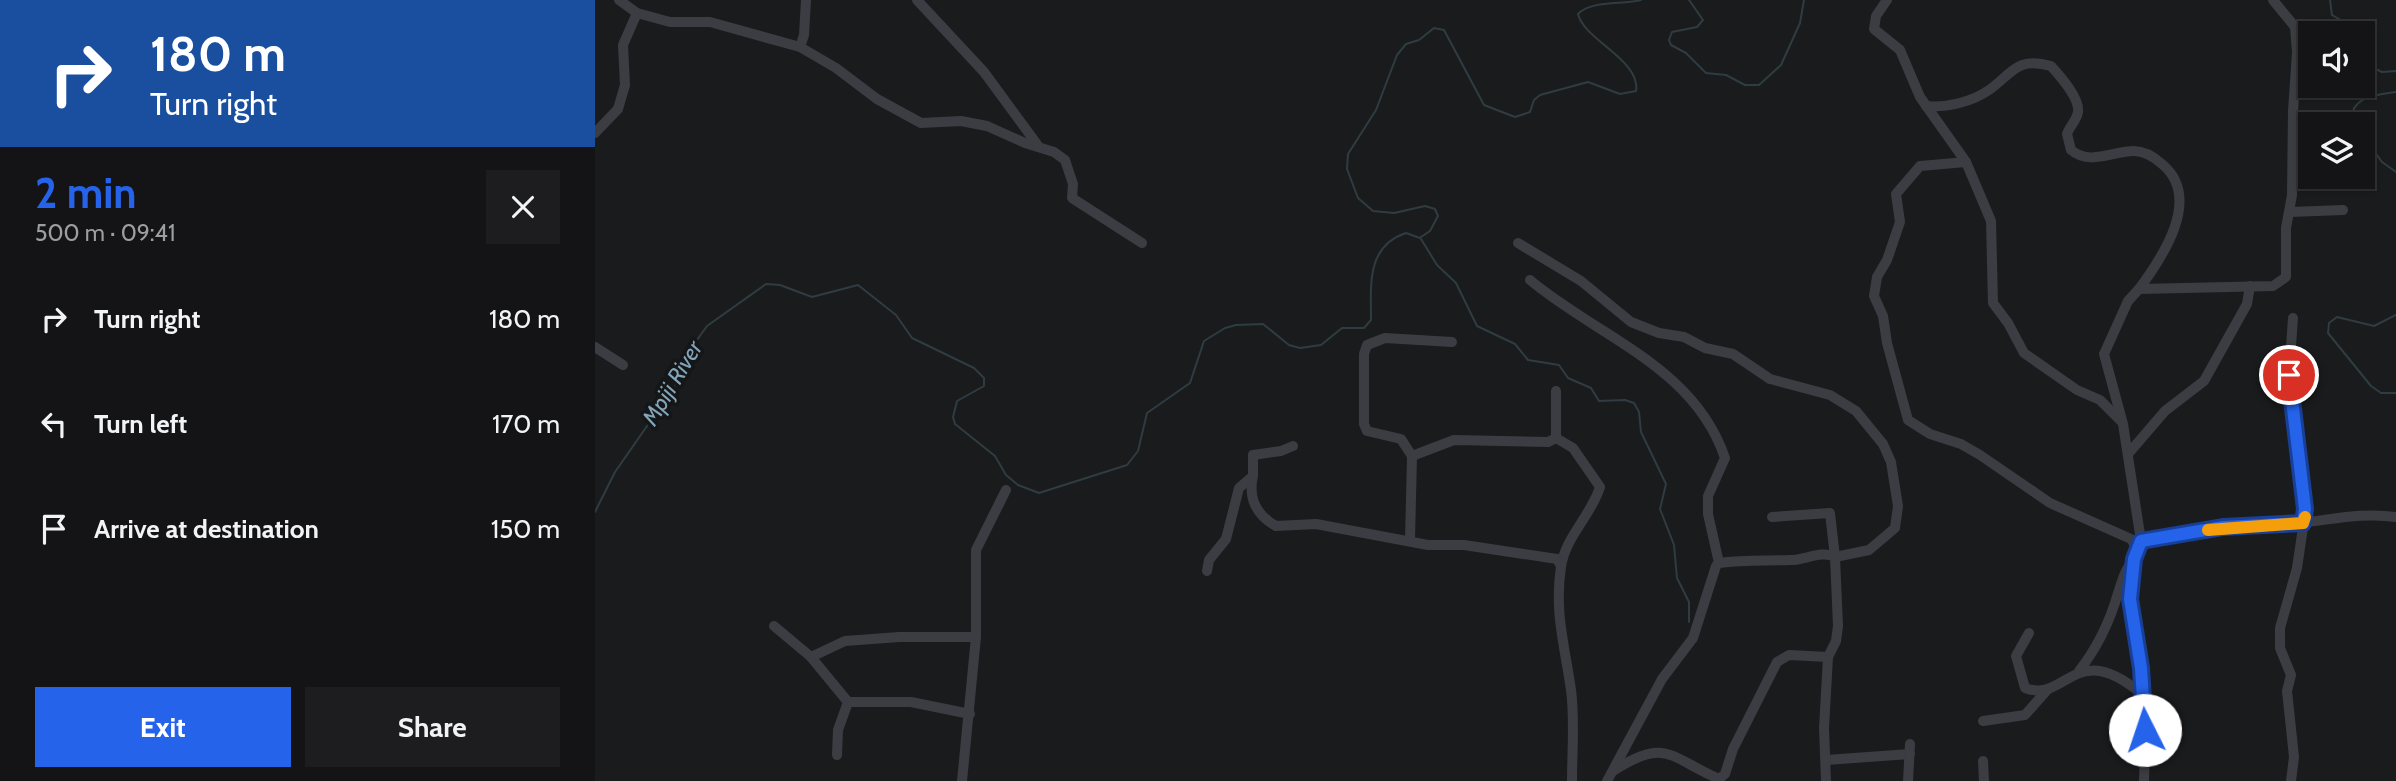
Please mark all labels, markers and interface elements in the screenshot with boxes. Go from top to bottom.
map controls [2298,21,2375,189]
button: sound [2298,21,2375,98]
text: 180 m [150,24,286,83]
icon: right [35,28,126,119]
text: Turn right [150,84,277,123]
button: layers [2298,112,2375,189]
text: 2 min [35,167,136,219]
button: close [486,170,560,244]
text: 500 m · 09:41 [35,219,175,247]
icon: right [35,300,73,338]
text: Turn right [94,303,200,335]
text: 180 m [489,303,560,335]
water label: Mpiji River [635,335,709,431]
pin [2259,345,2319,405]
icon: arrive [2270,356,2308,394]
icon: left [35,405,73,443]
text: Turn left [94,408,187,440]
text: 170 m [492,408,560,440]
icon: arrive [35,510,73,548]
text: Arrive at destination [94,513,319,545]
text: 150 m [491,513,560,545]
button: Exit [35,687,291,767]
button: Share [305,687,560,767]
position arrow [2108,693,2182,767]

